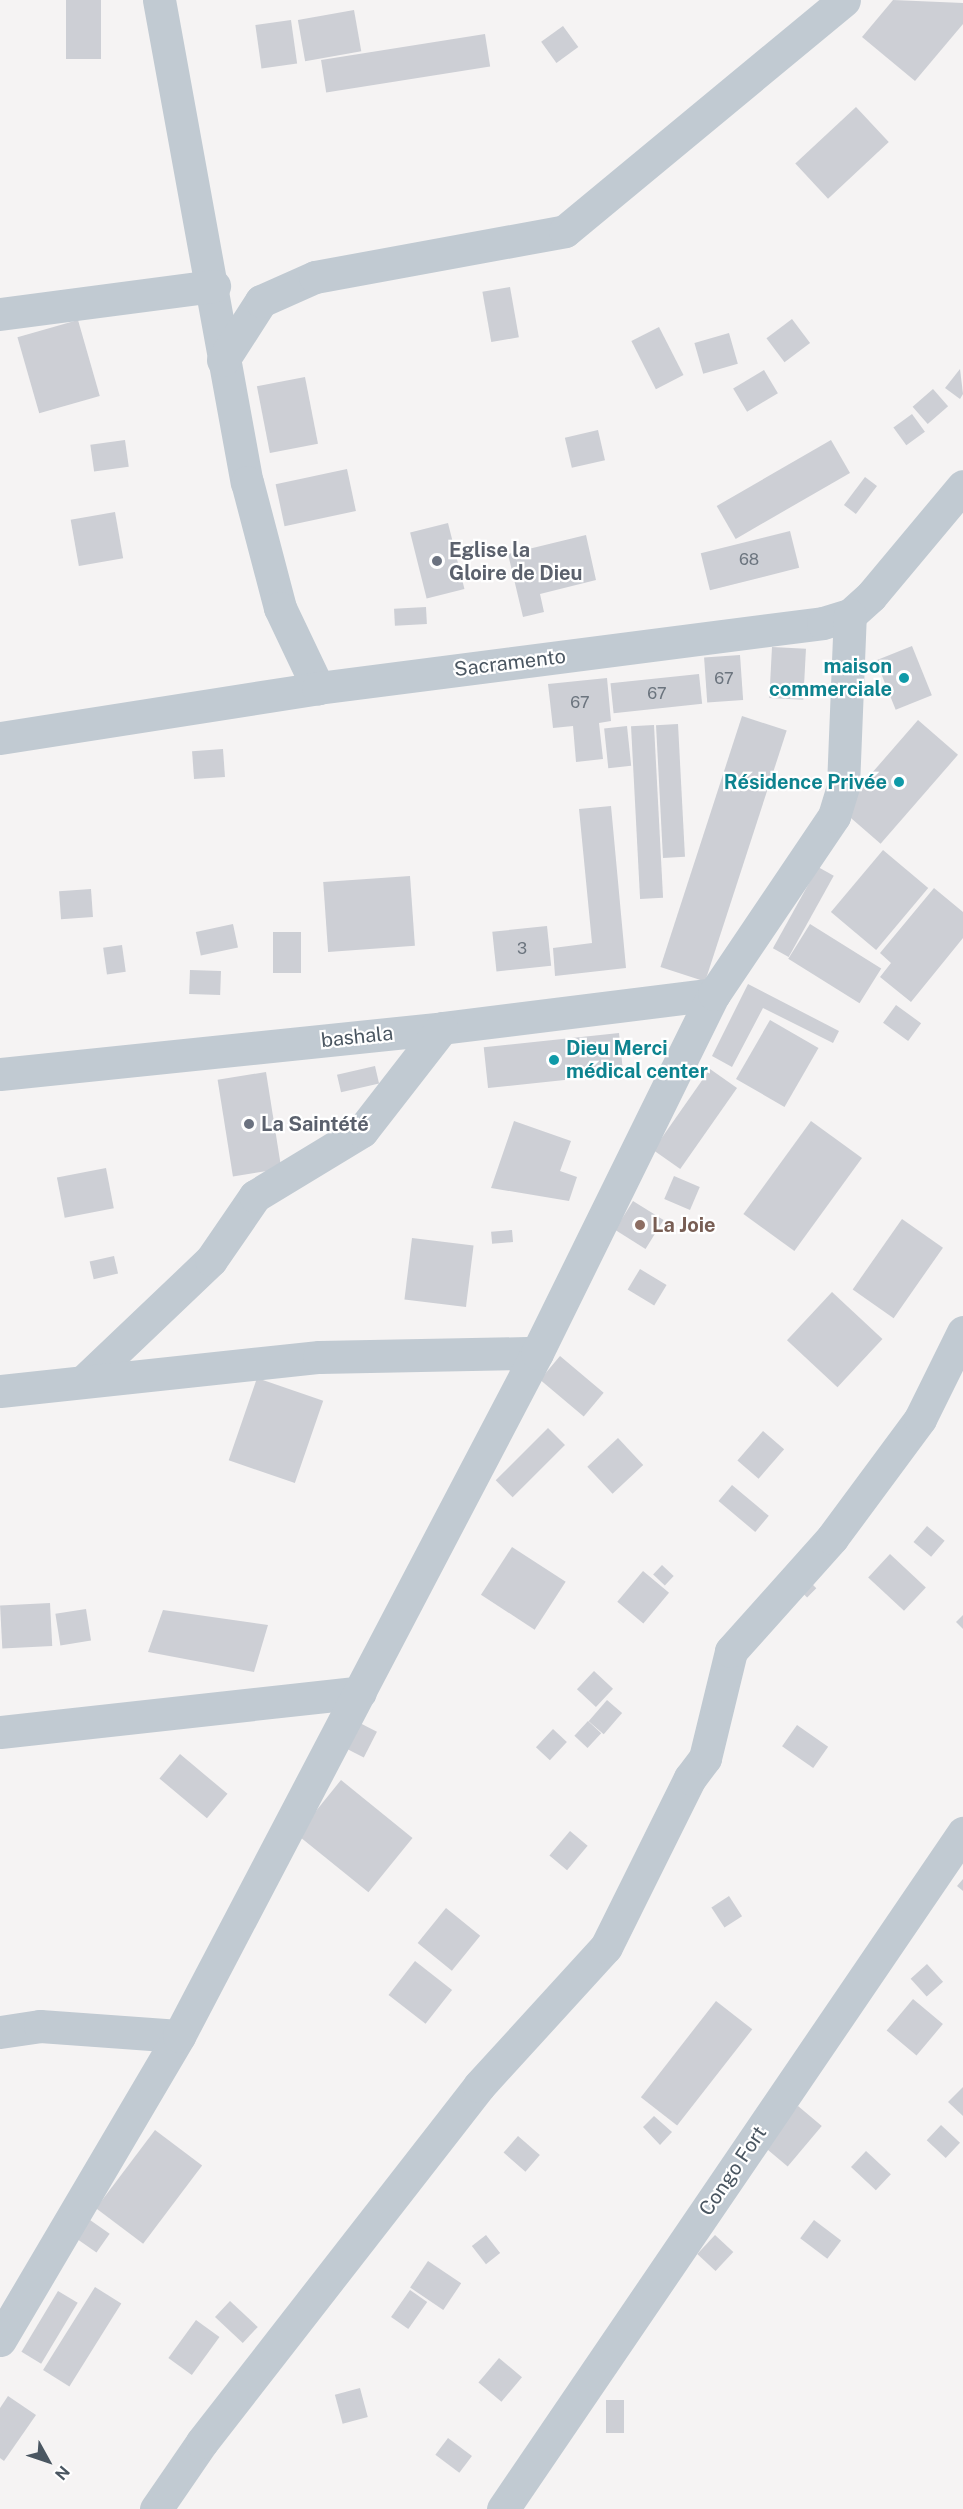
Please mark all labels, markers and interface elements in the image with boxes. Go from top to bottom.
place label: Eglise la Gloire de Dieu [449,538,583,585]
house number: 68 [739,550,759,570]
marker: Eglise la Gloire de Dieu [430,554,444,568]
street label: Sacramento [453,644,567,682]
place label: maison commerciale [769,654,892,701]
house number: 67 [714,669,734,689]
marker: maison commerciale [897,671,911,685]
house number: 67 [647,684,667,704]
house number: 67 [570,693,590,713]
place label: Résidence Privée [724,770,887,794]
marker: Résidence Privée [892,775,906,789]
house number: 3 [517,939,527,959]
street label: bashala [320,1021,394,1053]
place label: Dieu Merci médical center [566,1036,708,1083]
marker: Dieu Merci médical center [547,1053,561,1067]
place label: La Saintété [261,1112,369,1136]
marker: La Saintété [242,1117,256,1131]
place label: La Joie [652,1213,716,1237]
marker: La Joie [633,1218,647,1232]
street label: Congo Fort [694,2122,772,2220]
north arrow [18,2431,78,2491]
text: N [51,2462,73,2484]

